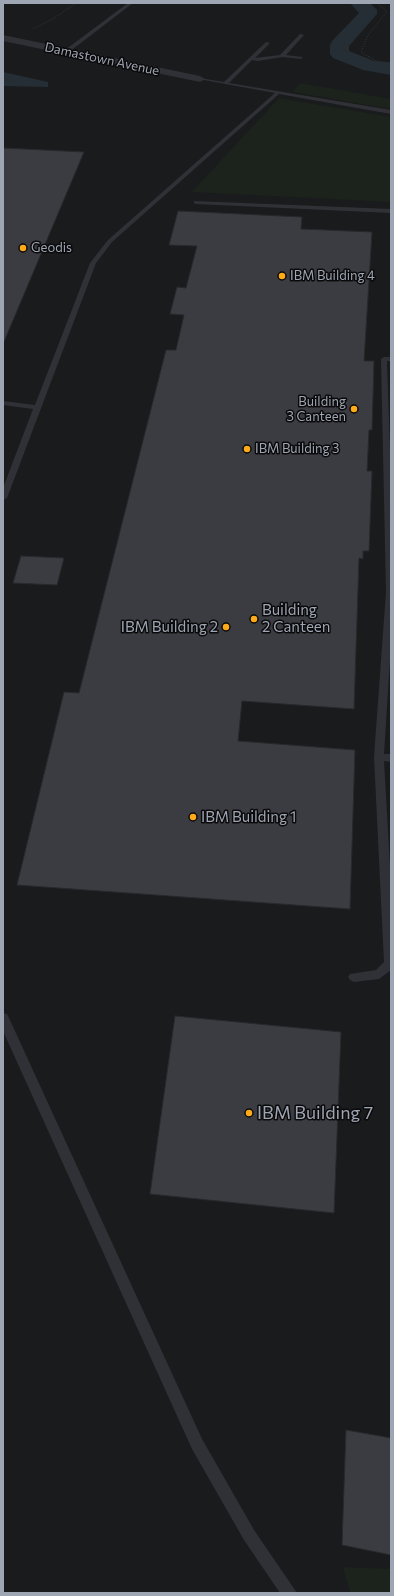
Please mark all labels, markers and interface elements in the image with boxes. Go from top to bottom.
street label: Damastown Avenue [43,39,161,79]
place label: Geodis [31,240,72,256]
marker: Geodis [18,243,28,253]
place label: IBM Building 4 [290,268,375,284]
marker: IBM Building 4 [277,271,287,281]
place label: Building 3 Canteen [287,394,346,425]
marker: Building 3 Canteen [349,404,359,414]
place label: IBM Building 3 [255,441,340,457]
marker: IBM Building 3 [242,444,252,454]
place label: Building 2 Canteen [262,601,330,636]
marker: Building 2 Canteen [249,614,259,624]
place label: IBM Building 2 [121,618,218,636]
marker: IBM Building 2 [221,622,231,632]
place label: IBM Building 1 [201,808,296,826]
marker: IBM Building 1 [188,812,198,822]
place label: IBM Building 7 [257,1102,373,1124]
marker: IBM Building 7 [244,1108,254,1118]

